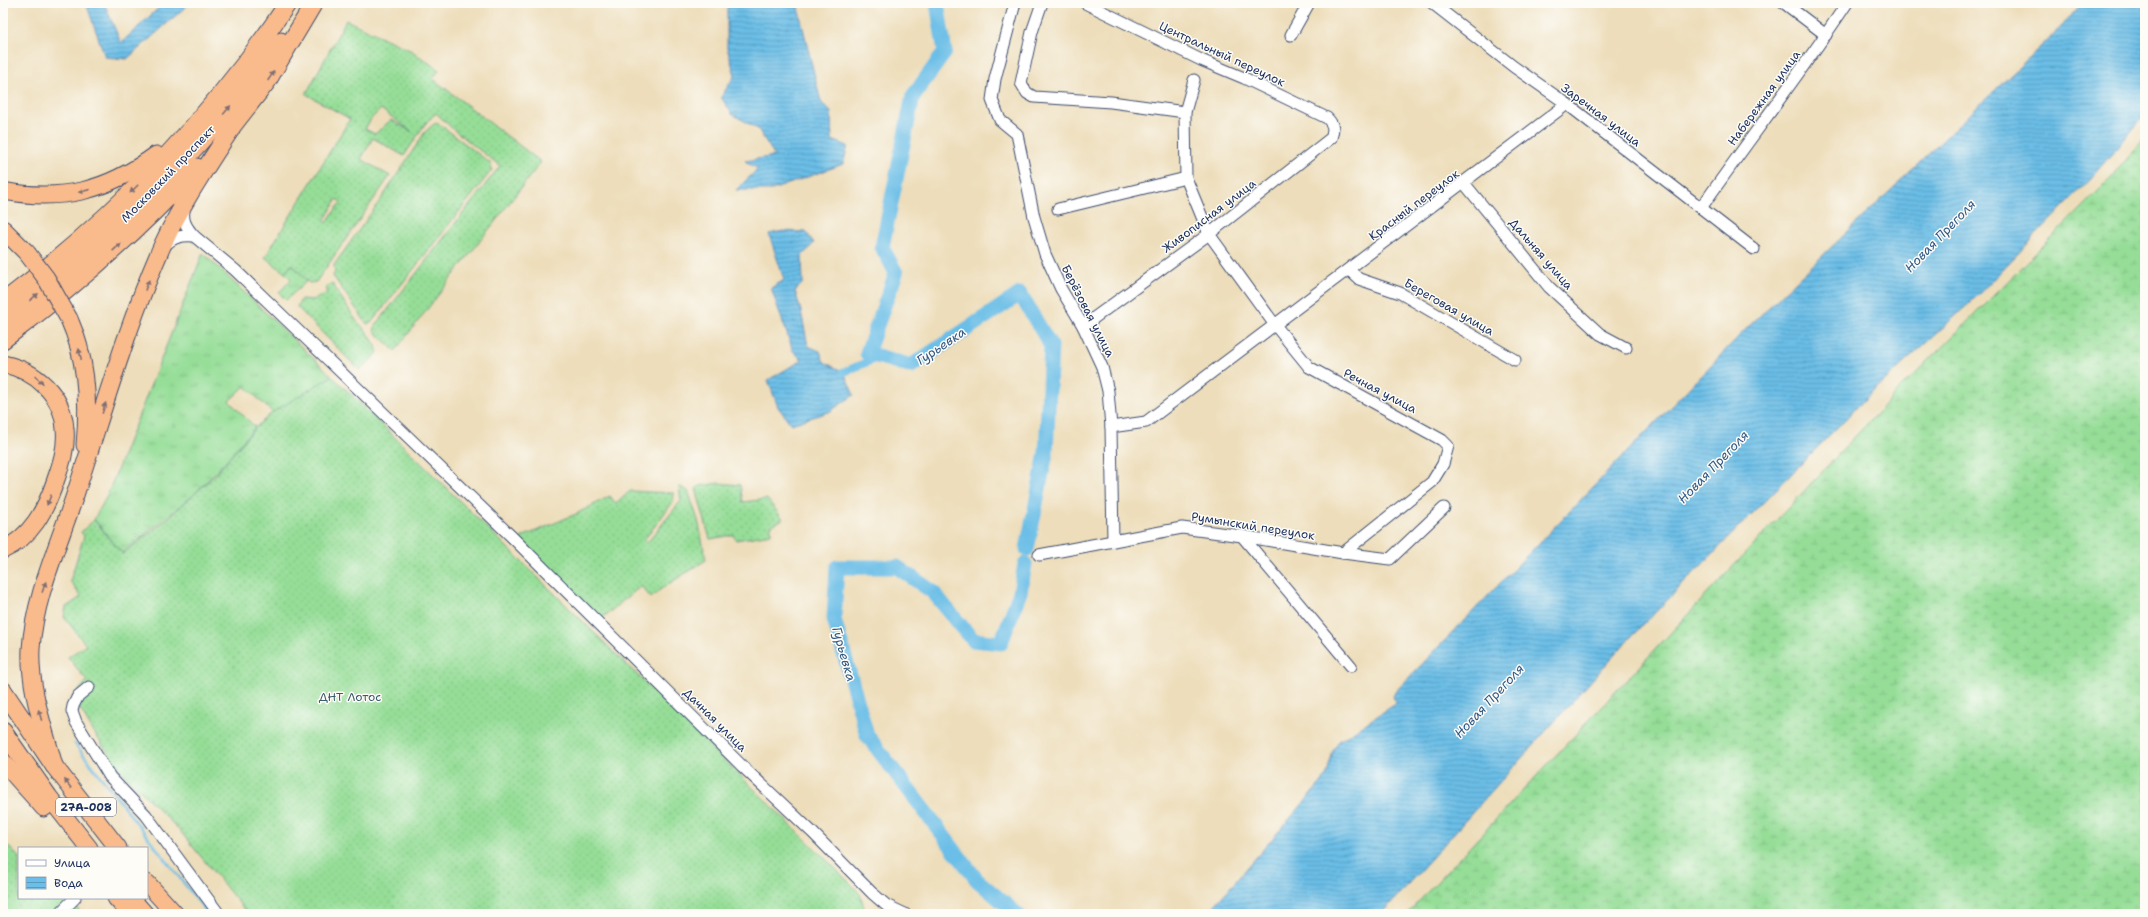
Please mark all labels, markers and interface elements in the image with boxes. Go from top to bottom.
street label: Центральный переулок [1156,18,1288,91]
street label: Набережная улица [1724,47,1804,149]
one-way arrow [267,71,275,81]
street label: Заречная улица [1558,80,1644,151]
one-way arrow [223,104,232,115]
street label: Московский проспект [117,121,219,226]
street label: Красный переулок [1366,165,1463,244]
street label: Живописная улица [1159,175,1260,257]
one-way arrow [129,184,139,194]
one-way arrow [78,188,90,194]
water label: Новая Преголя [1901,196,1979,276]
street label: Дальняя улица [1506,215,1577,294]
one-way arrow [112,243,122,252]
street label: Берёзовая улица [1058,262,1118,360]
street label: Береговая улица [1401,275,1497,339]
one-way arrow [144,279,150,291]
one-way arrow [29,293,40,302]
water label: Гурьевка [913,323,969,369]
one-way arrow [77,347,83,360]
street label: Речная улица [1341,365,1420,417]
one-way arrow [34,376,45,385]
one-way arrow [101,402,107,414]
water label: Новая Преголя [1674,427,1752,507]
one-way arrow [45,494,51,506]
street label: Румынский переулок [1190,508,1316,544]
one-way arrow [41,581,47,593]
water label: Гурьевка [828,625,860,683]
water label: Новая Преголя [1450,660,1528,742]
street label: Дачная улица [680,685,751,756]
park label: ДНТ Лотос [319,689,381,705]
one-way arrow [37,708,43,720]
one-way arrow [64,779,72,789]
road number: 27А-008 [56,798,116,816]
legend [18,847,148,899]
text: Улица [54,855,91,871]
text: Вода [54,875,83,891]

